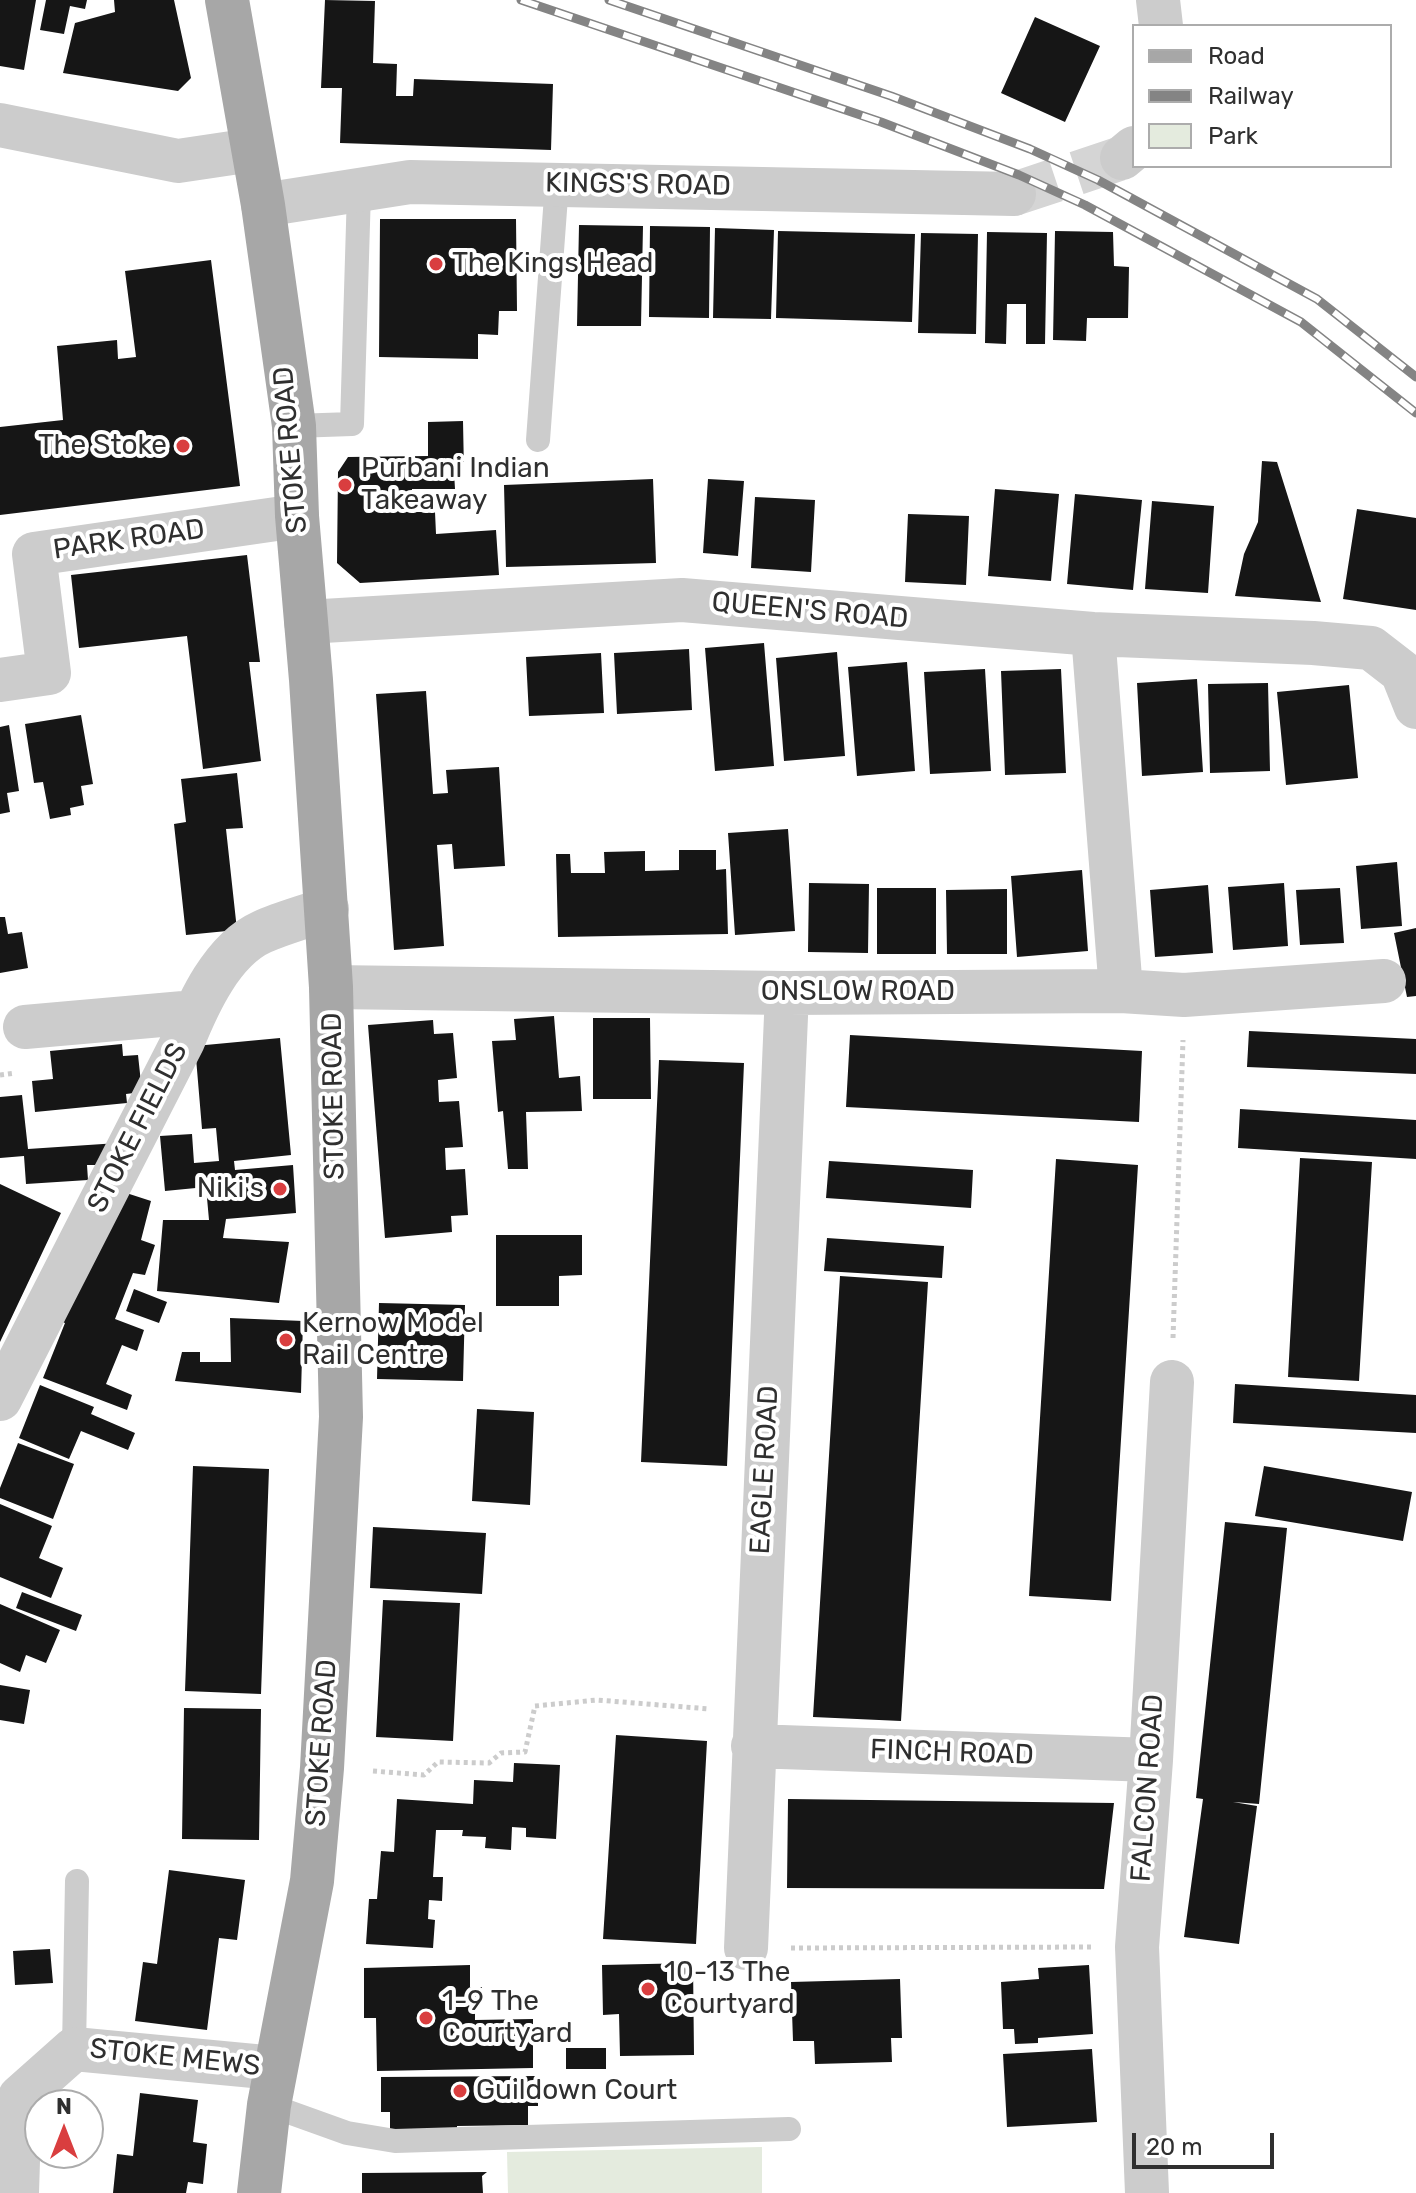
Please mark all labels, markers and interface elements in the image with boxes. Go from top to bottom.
legend [1132,24,1392,168]
text: Road [1208,42,1265,70]
text: Railway [1208,82,1294,110]
text: Park [1208,122,1258,150]
street label: KINGS'S ROAD [545,167,731,203]
place label: The Kings Head [452,247,653,281]
marker: The Kings Head [427,255,445,273]
street label: STOKE ROAD [267,365,315,535]
place label: The Stoke [38,429,167,463]
marker: The Stoke [174,437,192,455]
place label: Purbani Indian Takeaway [361,452,550,518]
marker: Purbani Indian Takeaway [336,476,354,494]
street label: PARK ROAD [51,513,207,567]
street label: QUEEN'S ROAD [710,586,910,636]
street label: ONSLOW ROAD [761,975,955,1009]
street label: STOKE ROAD [316,1012,352,1180]
street label: STOKE FIELDS [81,1037,195,1219]
place label: Niki's [197,1172,264,1206]
marker: Niki's [271,1180,289,1198]
place label: Kernow Model Rail Centre [302,1307,484,1373]
marker: Kernow Model Rail Centre [277,1331,295,1349]
street label: EAGLE ROAD [744,1385,786,1555]
street label: STOKE ROAD [299,1658,345,1828]
street label: FALCON ROAD [1125,1693,1171,1883]
street label: FINCH ROAD [870,1733,1034,1773]
place label: 10-13 The Courtyard [664,1956,795,2022]
marker: 10-13 The Courtyard [639,1980,657,1998]
place label: 1-9 The Courtyard [442,1985,573,2051]
marker: 1-9 The Courtyard [417,2009,435,2027]
street label: STOKE MEWS [88,2032,262,2084]
place label: Guildown Court [476,2074,677,2108]
marker: Guildown Court [451,2082,469,2100]
north arrow [24,2089,104,2169]
text: N [56,2093,72,2120]
scale bar [1136,2117,1278,2167]
text: 20 m [1146,2133,1203,2161]

